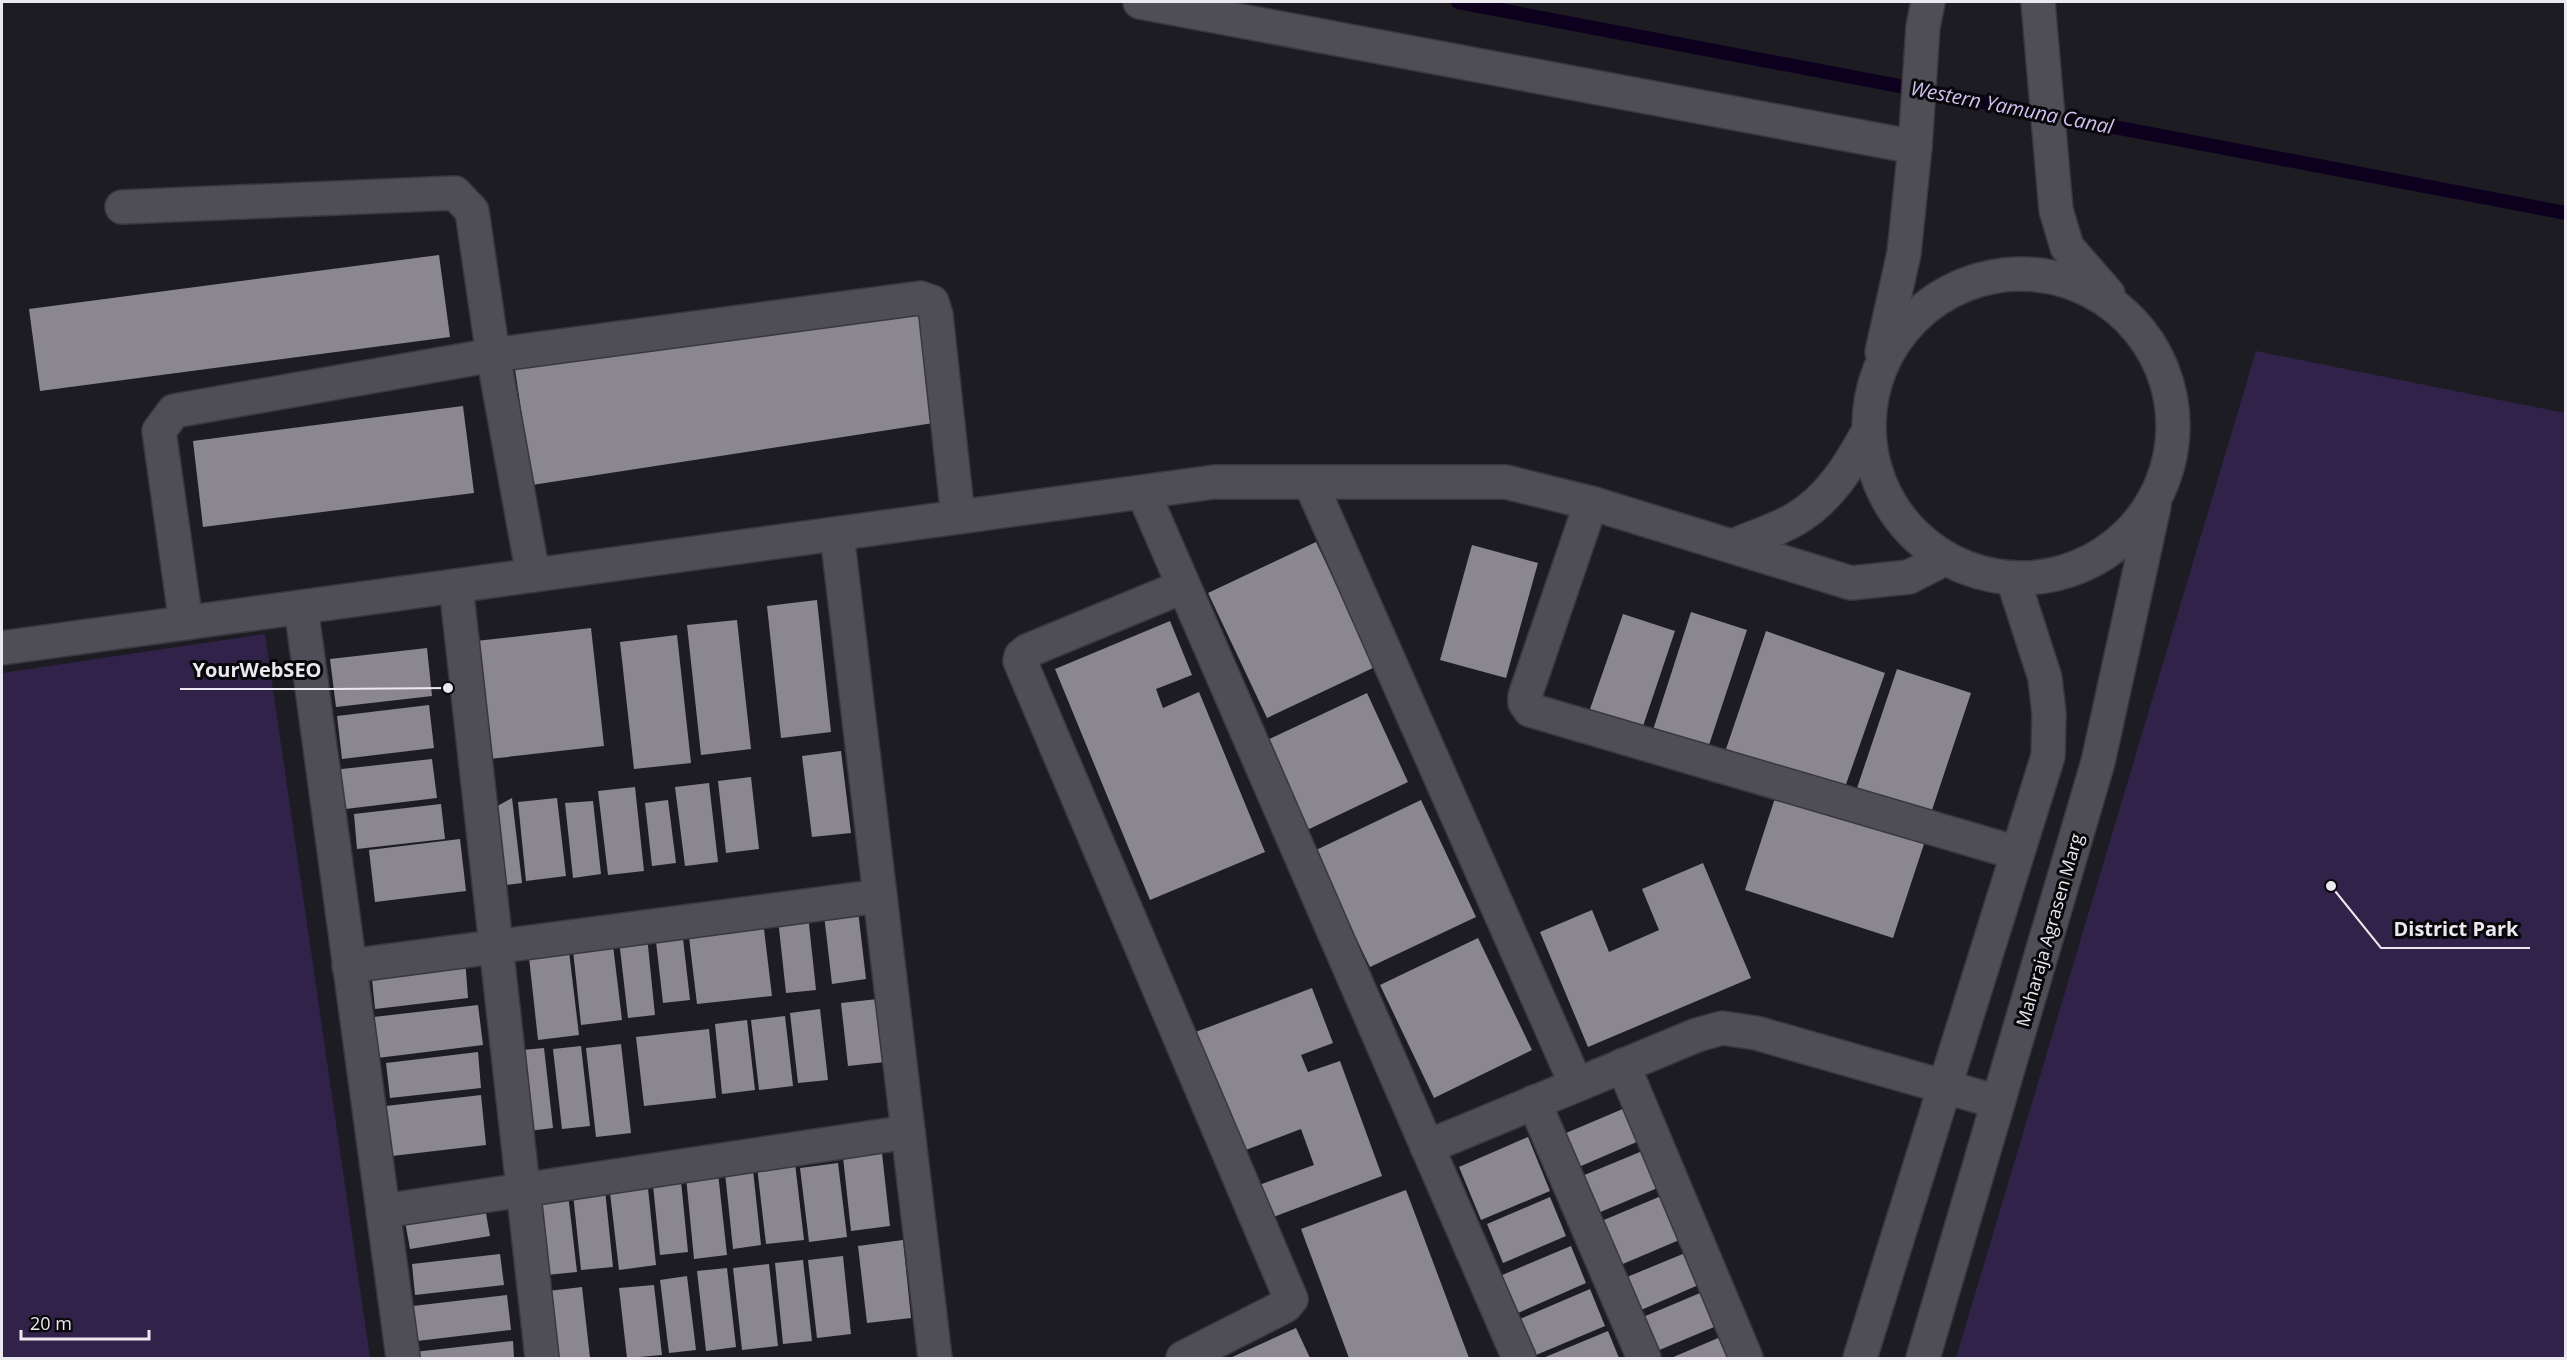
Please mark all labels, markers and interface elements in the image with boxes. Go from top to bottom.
water label: Western Yamuna Canal [1908,74,2117,140]
callout: YourWebSEO [180,651,333,689]
text: YourWebSEO [192,656,322,683]
street label: Maharaja Agrasen Marg [2010,830,2088,1029]
callout: District Park [2381,910,2530,948]
text: District Park [2394,915,2519,942]
scale bar [21,1303,148,1341]
text: 20 m [30,1311,72,1335]

